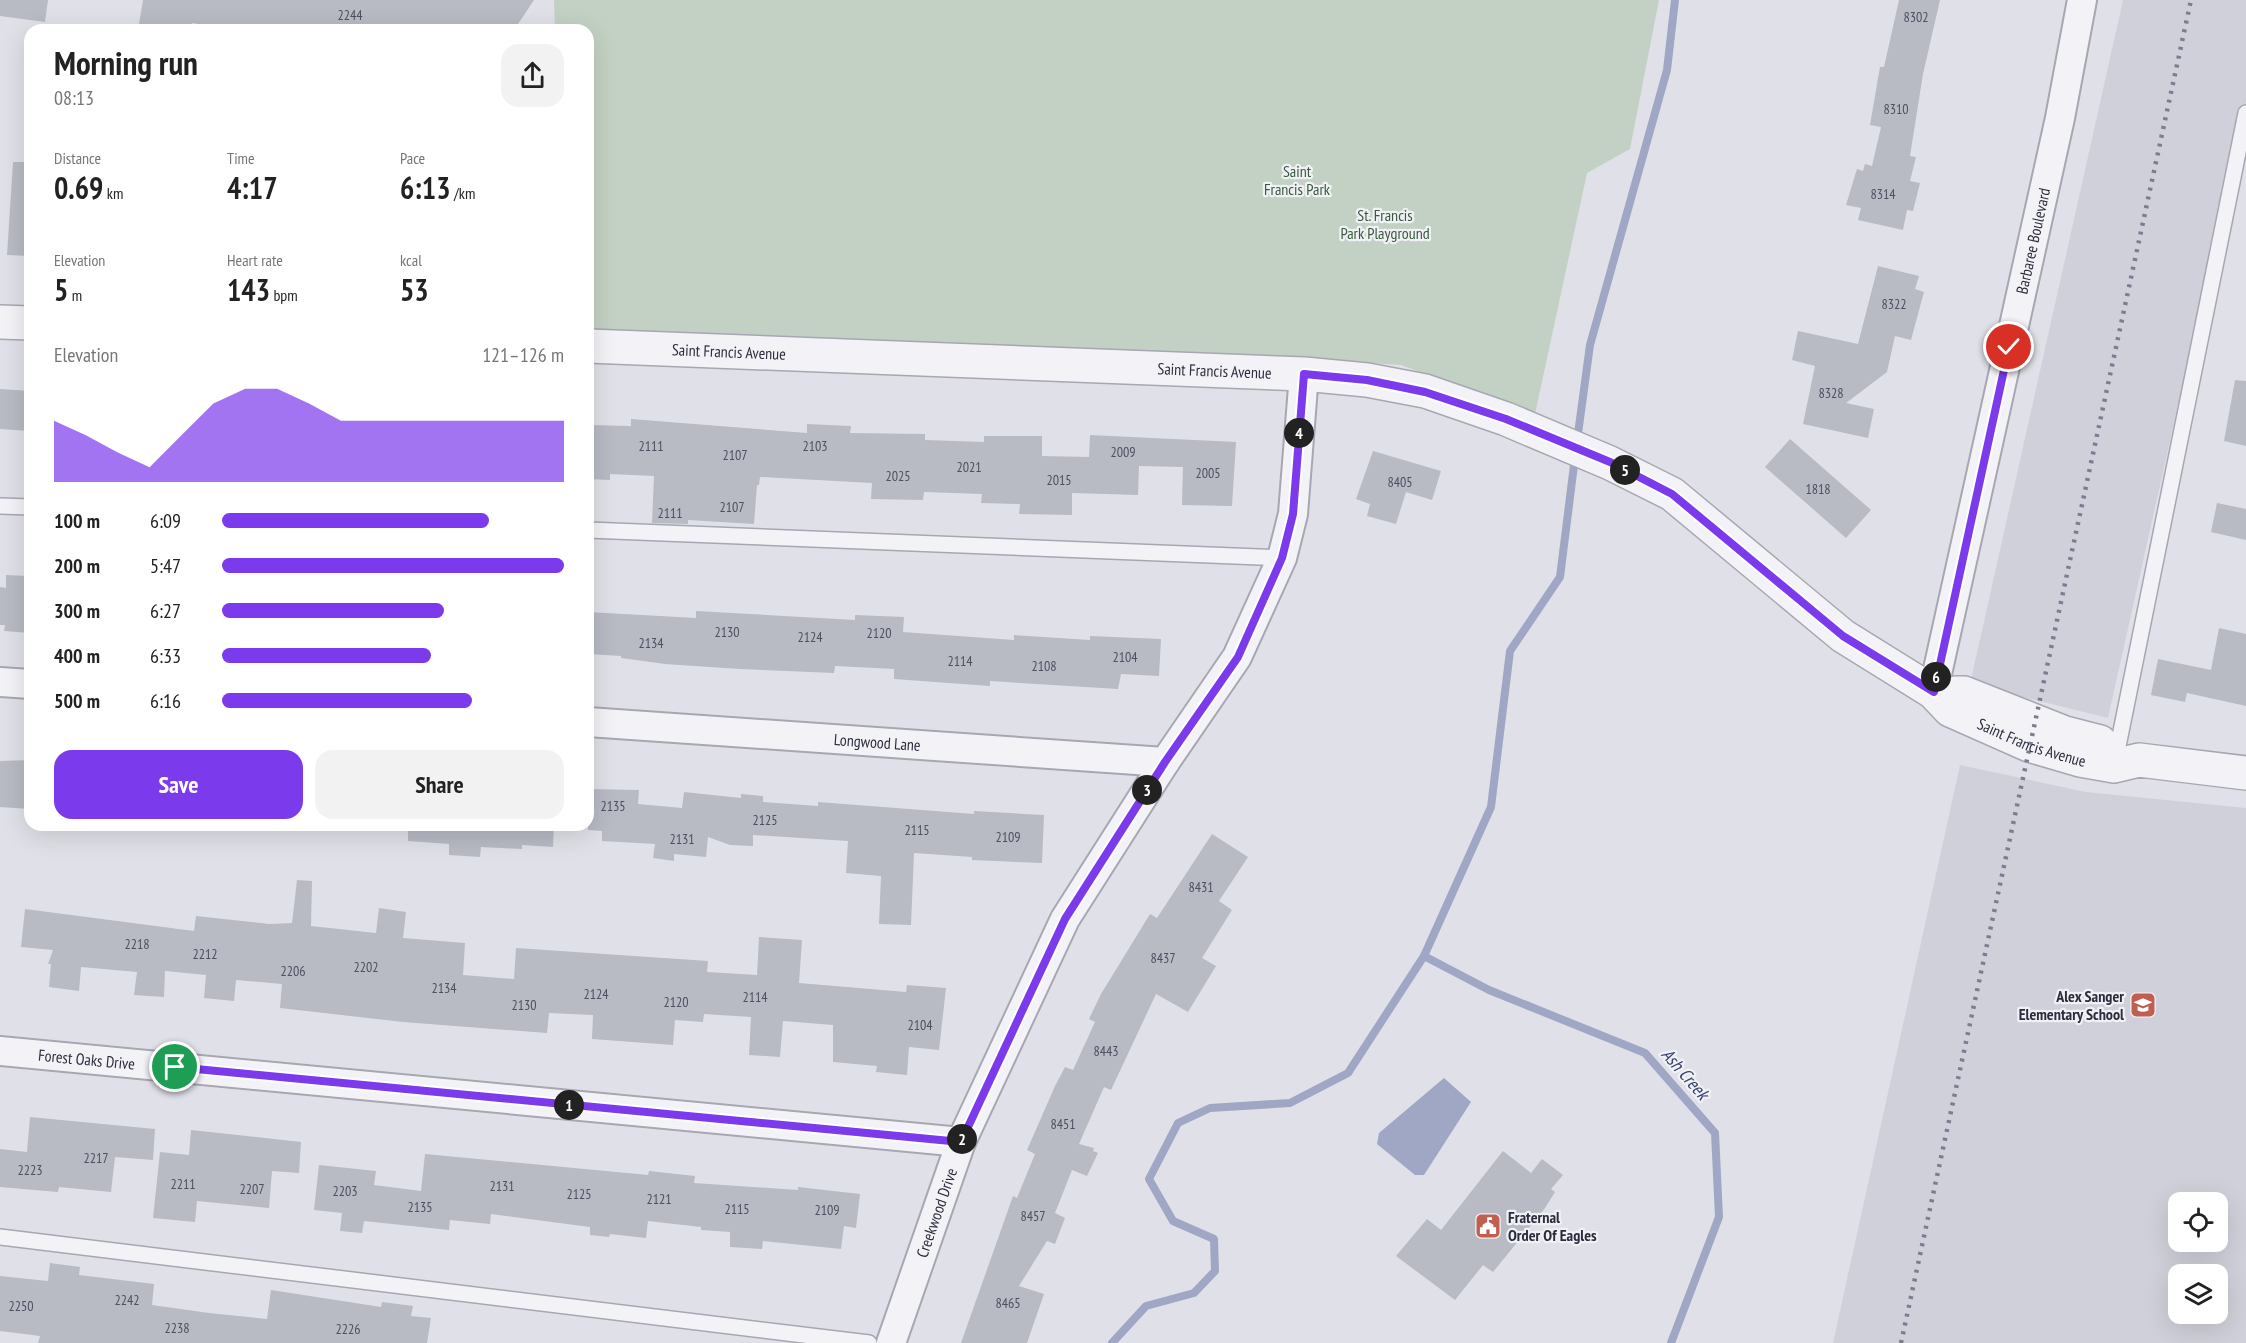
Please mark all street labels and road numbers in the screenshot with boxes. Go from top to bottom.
street label: Barbaree Boulevard [2011,186,2054,296]
street label: Saint Francis Avenue [671,339,786,364]
street label: Saint Francis Avenue [1157,358,1272,383]
street label: Saint Francis Avenue [1974,713,2087,771]
street label: Longwood Lane [833,729,921,755]
street label: Forest Oaks Drive [37,1045,136,1074]
street label: Creekwood Drive [912,1165,961,1260]

